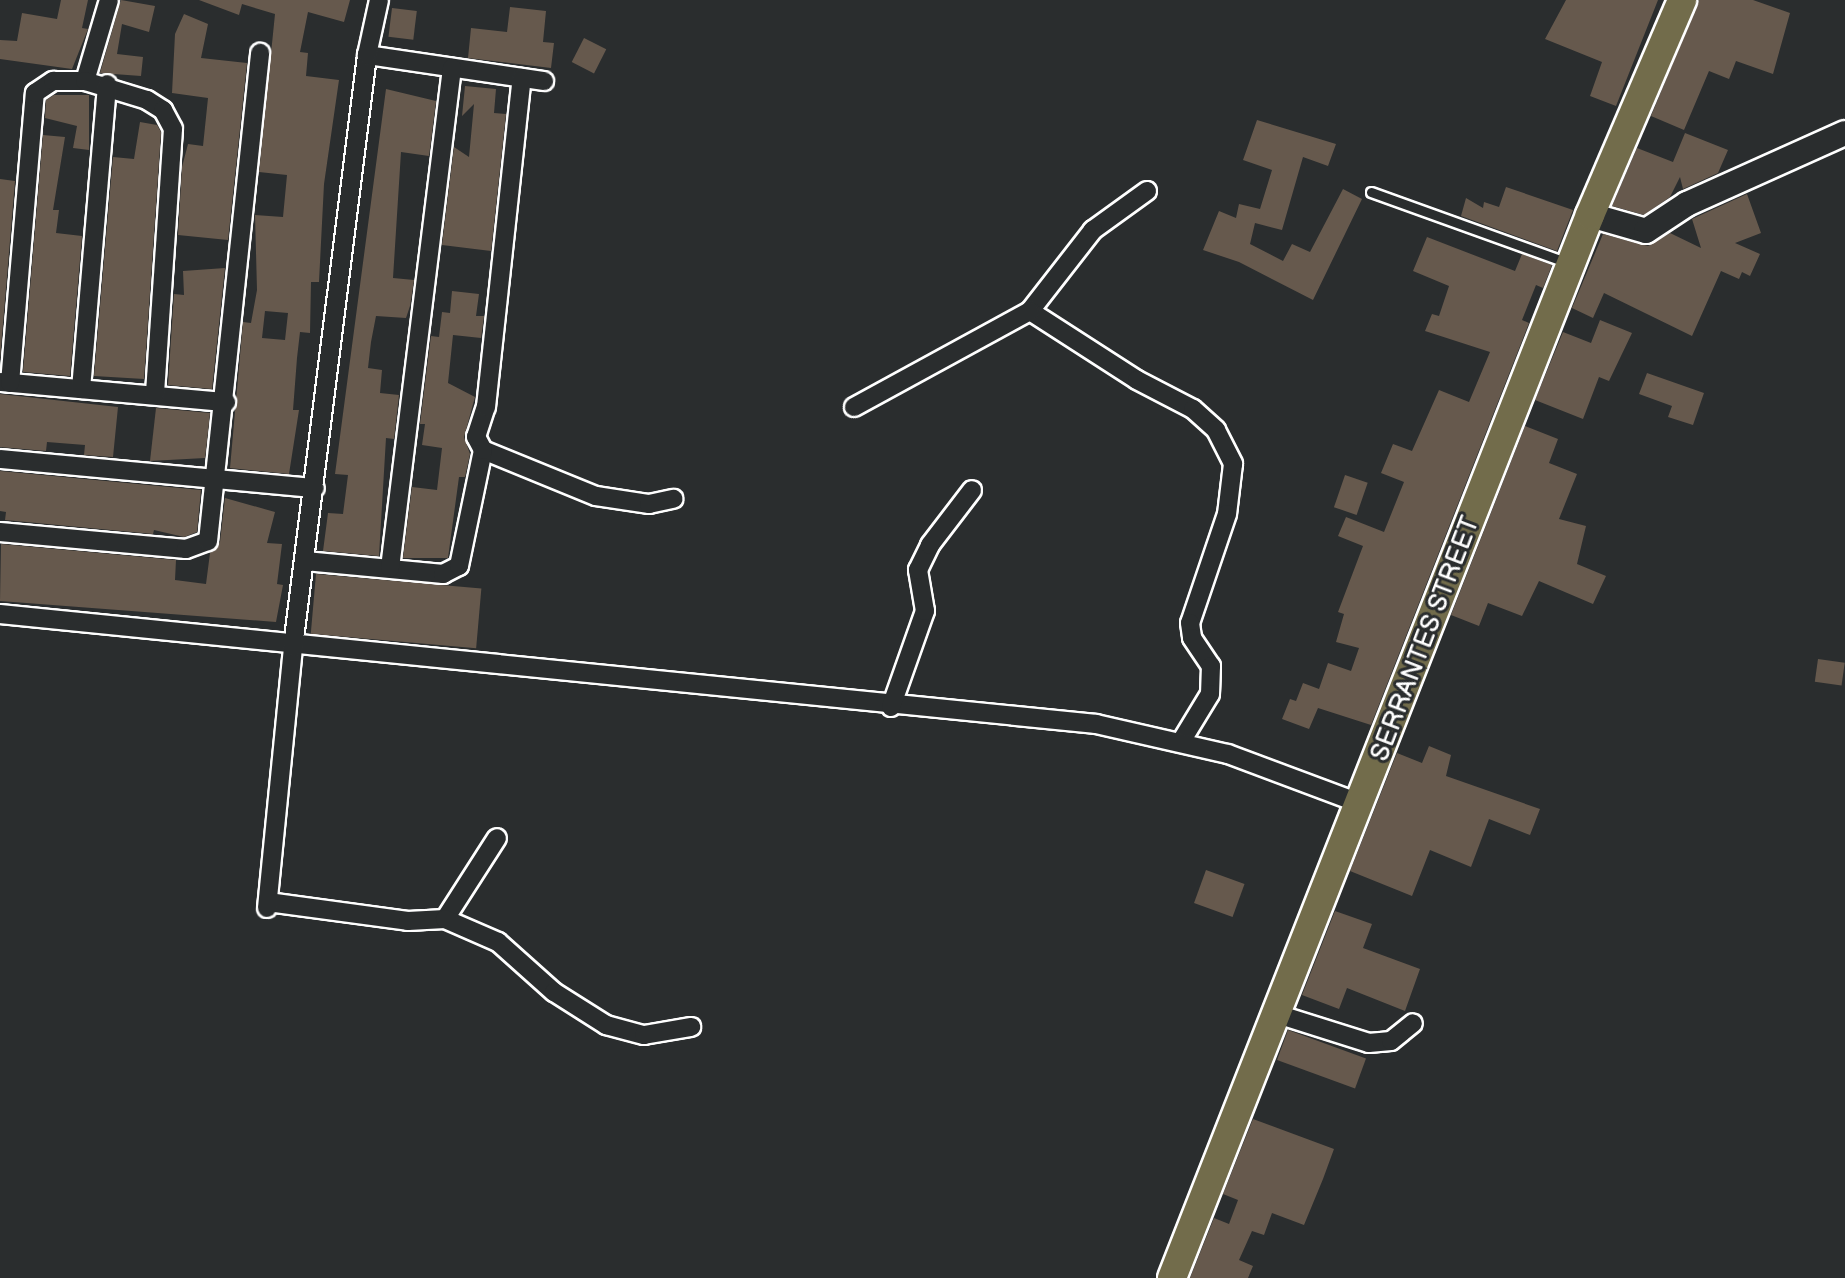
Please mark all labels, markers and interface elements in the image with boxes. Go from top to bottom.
street label: SERRANTES STREET [1365,512,1487,766]

